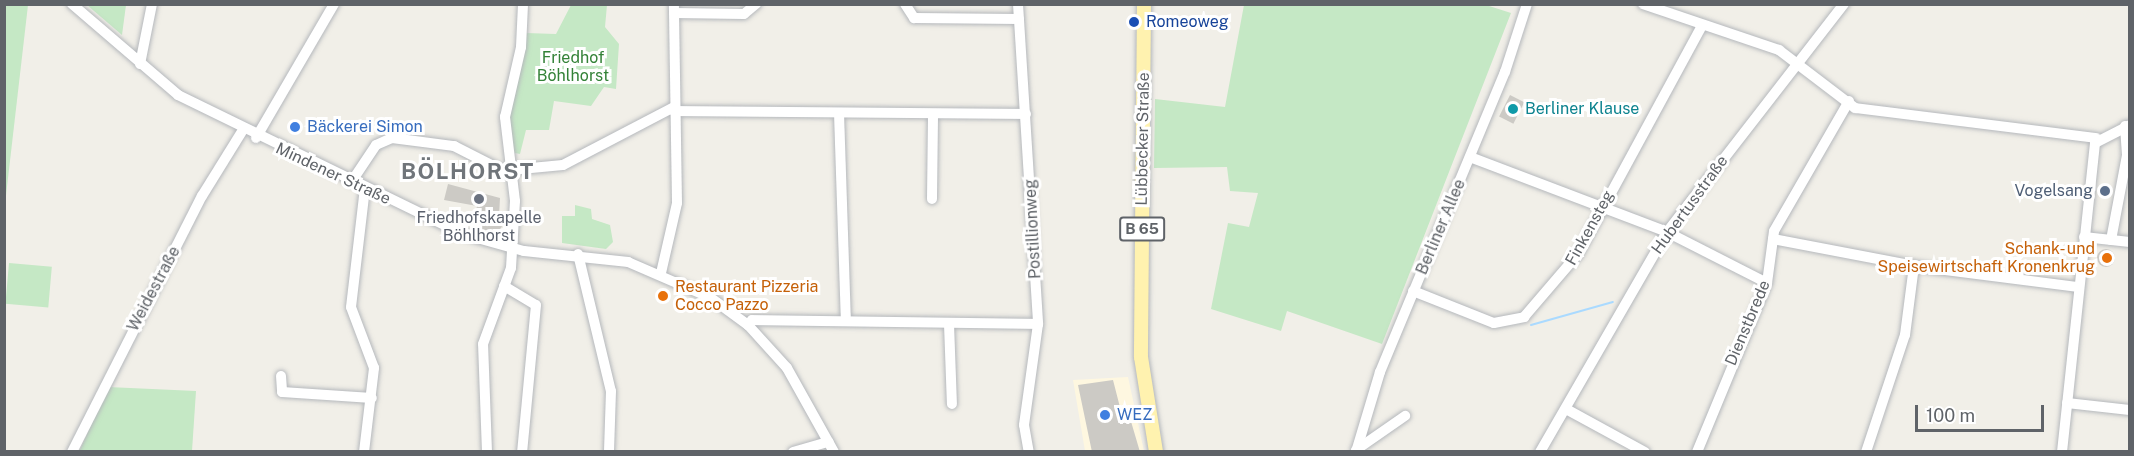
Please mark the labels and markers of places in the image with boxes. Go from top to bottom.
place label: Romeoweg [1146,12,1229,32]
marker: Romeoweg [1127,15,1141,29]
place label: Berliner Klause [1525,99,1639,119]
marker: Berliner Klause [1506,102,1520,116]
place label: Bäckerei Simon [307,117,423,137]
marker: Bäckerei Simon [288,120,302,134]
place label: Vogelsang [2014,181,2093,201]
marker: Vogelsang [2098,184,2112,198]
marker: Friedhofskapelle Böhlhorst [472,192,486,206]
place label: Friedhofskapelle Böhlhorst [416,208,542,246]
place label: Schank- und Speisewirtschaft Kronenkrug [1877,239,2095,277]
marker: Schank- und Speisewirtschaft Kronenkrug [2100,251,2114,265]
place label: Restaurant Pizzeria Cocco Pazzo [675,277,818,315]
marker: Restaurant Pizzeria Cocco Pazzo [656,289,670,303]
place label: WEZ [1117,405,1152,425]
marker: WEZ [1098,408,1112,422]

